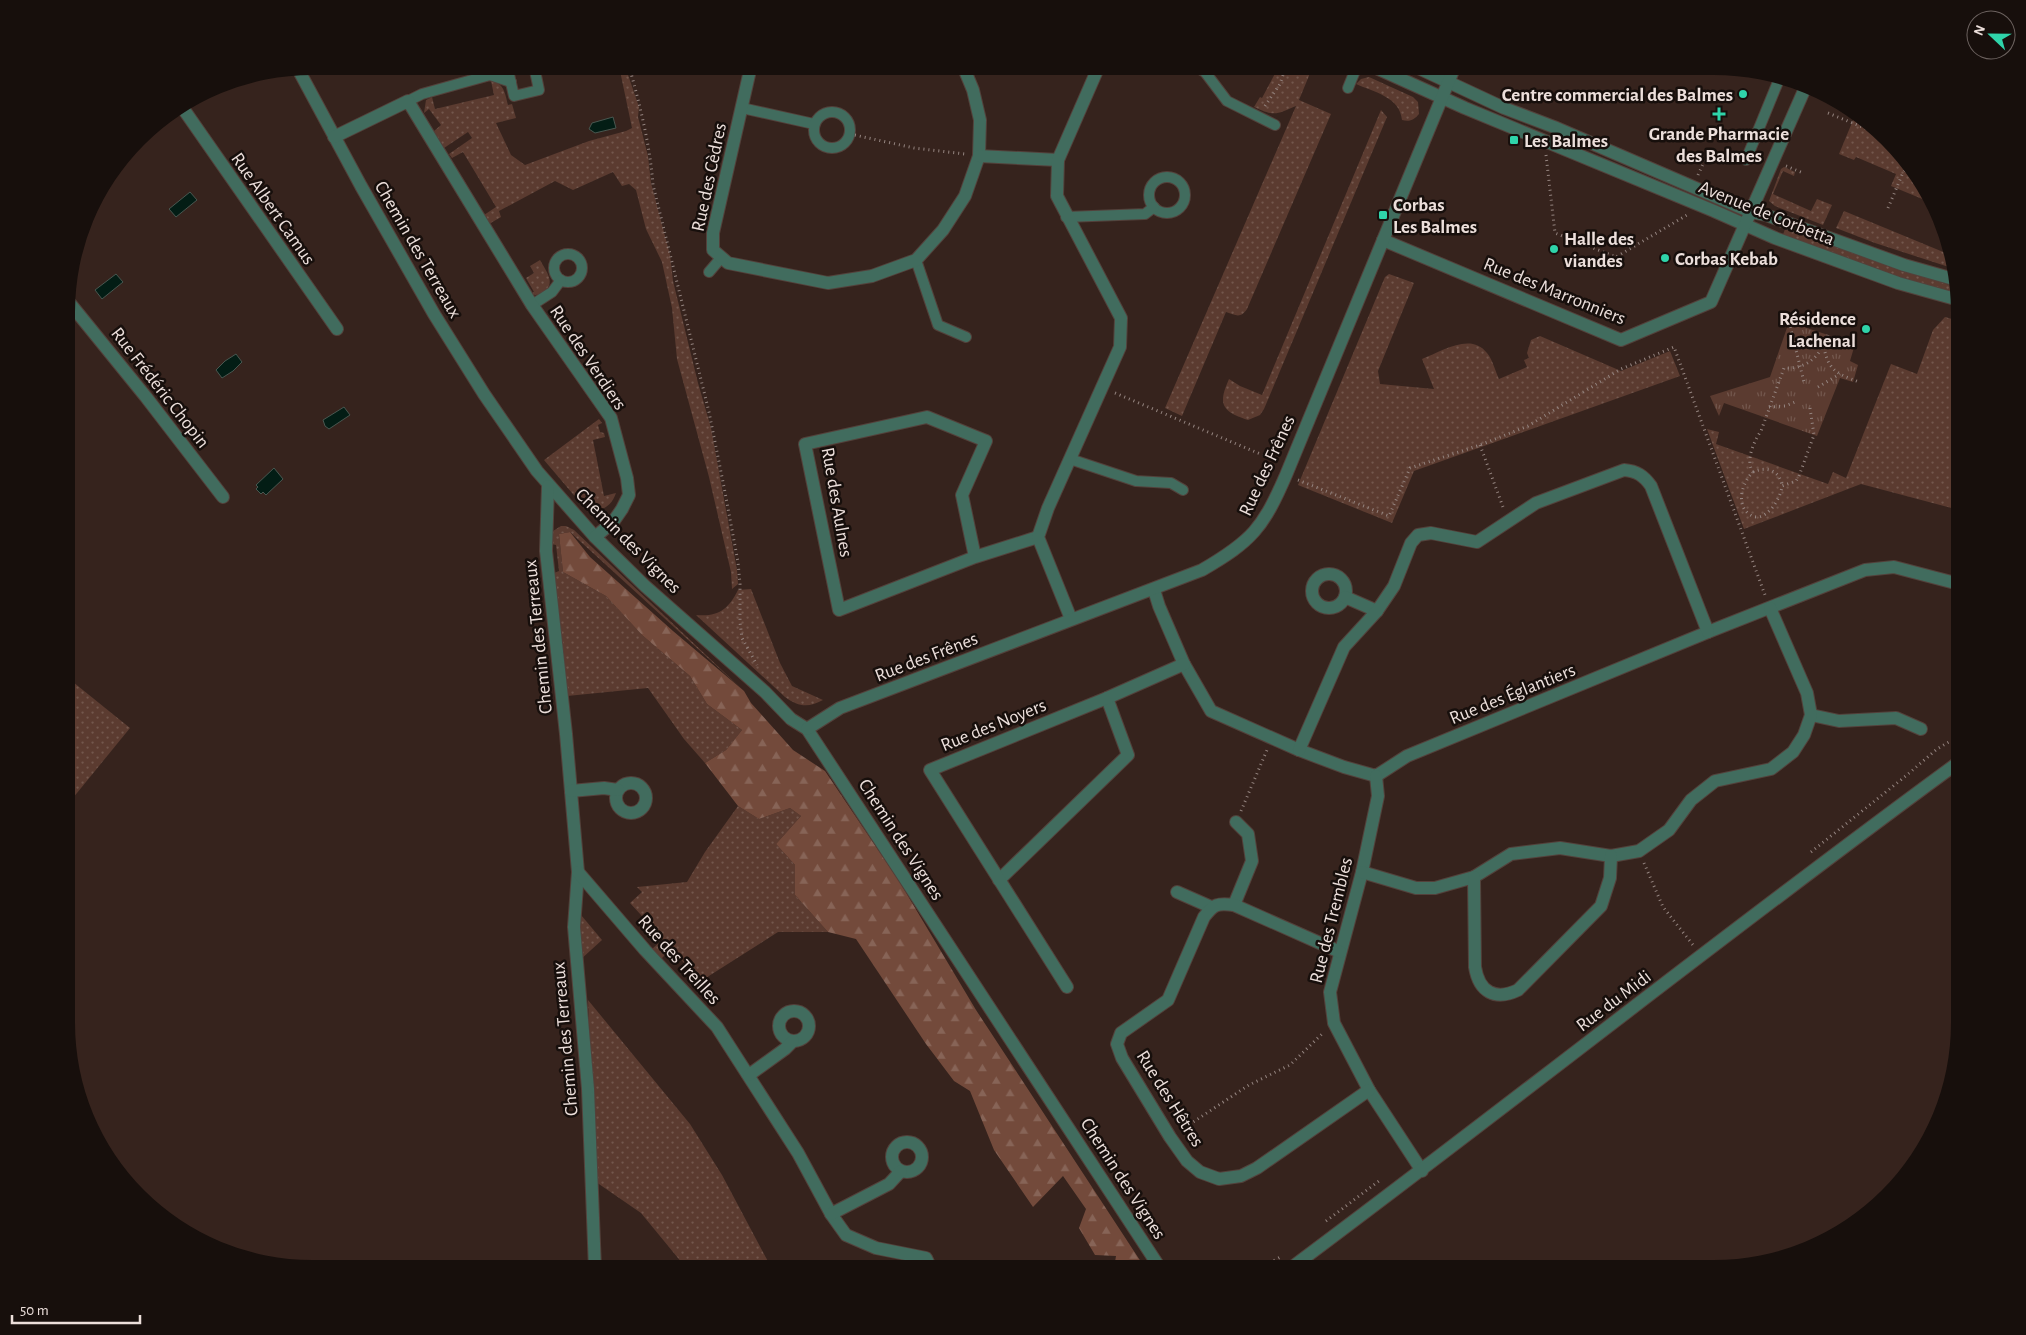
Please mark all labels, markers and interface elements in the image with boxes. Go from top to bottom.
north arrow [1966,10,2016,60]
text: N [1972,23,1988,38]
place label: Centre commercial des Balmes [1502,86,1733,105]
marker: Centre commercial des Balmes [1737,88,1749,100]
marker: Grande Pharmacie des Balmes [1713,108,1725,120]
street label: Rue des Cèdres [689,121,730,233]
place label: Grande Pharmacie des Balmes [1649,125,1789,166]
place label: Les Balmes [1524,132,1608,151]
marker: Les Balmes [1508,134,1520,146]
street label: Rue Albert Camus [227,149,318,268]
street label: Chemin des Terreaux [371,178,465,321]
street label: Avenue de Corbetta [1696,178,1837,249]
place label: Corbas Les Balmes [1393,196,1477,237]
marker: Corbas Les Balmes [1377,209,1389,221]
place label: Halle des viandes [1564,230,1634,271]
marker: Halle des viandes [1548,243,1560,255]
place label: Corbas Kebab [1675,250,1778,269]
marker: Corbas Kebab [1659,252,1671,264]
street label: Rue des Marronniers [1481,254,1628,329]
street label: Rue des Verdiers [546,302,630,414]
place label: Résidence Lachenal [1779,310,1856,351]
marker: Résidence Lachenal [1860,323,1872,335]
street label: Rue Frédéric Chopin [107,324,213,452]
street label: Rue des Frênes [1236,412,1299,519]
street label: Rue des Aulnes [818,446,856,559]
street label: Chemin des Vignes [572,485,684,597]
street label: Chemin des Terreaux [521,559,556,715]
street label: Rue des Frênes [872,629,981,686]
street label: Rue des Églantiers [1446,659,1578,728]
street label: Rue des Noyers [938,696,1049,755]
street label: Chemin des Vignes [855,776,947,904]
street label: Rue des Trembles [1307,856,1356,985]
street label: Rue des Treilles [634,912,724,1008]
street label: Chemin des Terreaux [549,961,582,1117]
street label: Rue du Midi [1573,967,1655,1035]
street label: Rue des Hêtres [1133,1047,1207,1150]
street label: Chemin des Vignes [1077,1115,1169,1243]
scale bar [12,1292,140,1324]
text: 50 m [20,1303,49,1318]

